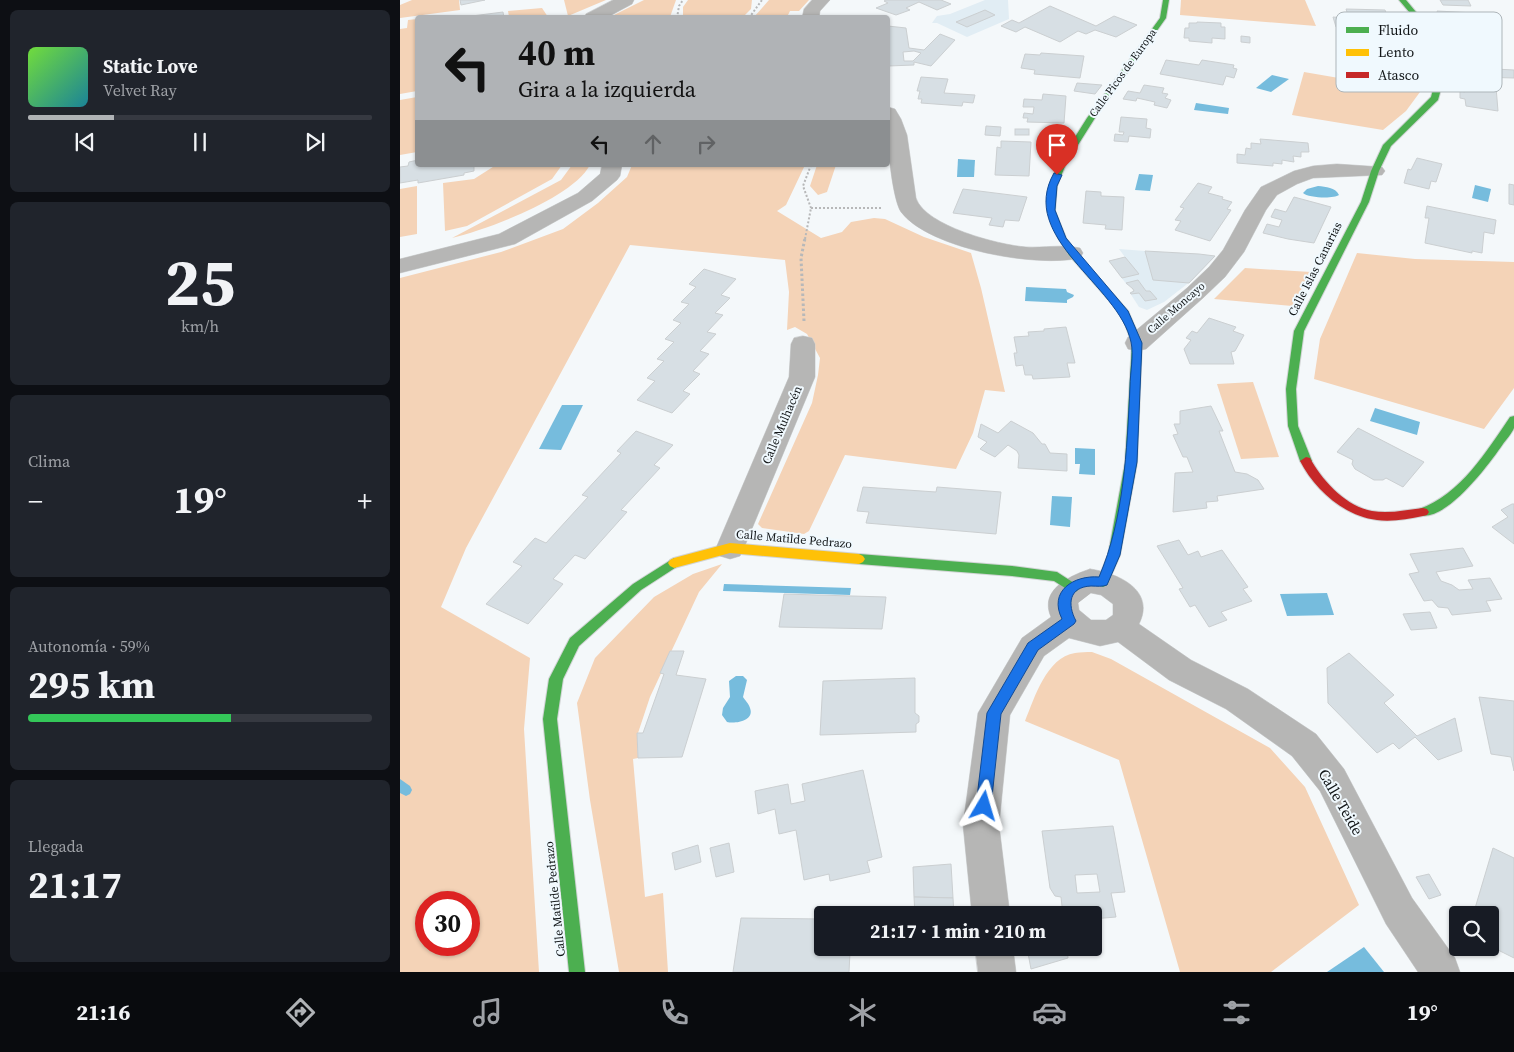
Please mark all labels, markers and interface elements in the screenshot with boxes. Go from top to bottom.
legend [1336,12,1502,92]
text: Fluido [1378,20,1418,40]
street label: Calle Picos de Europa [1086,26,1160,120]
text: 40 m [518,29,595,77]
icon: left [435,35,500,100]
text: Lento [1378,42,1414,62]
text: Static Love [103,53,198,79]
text: Atasco [1378,65,1420,85]
text: Gira a la izquierda [518,74,696,104]
text: Velvet Ray [103,79,177,101]
pin [1036,124,1078,175]
icon: previous [71,128,99,156]
icon: pause [186,128,214,156]
icon: next [301,128,329,156]
icon: left [586,130,614,158]
icon: ahead [639,130,667,158]
icon: right [692,130,720,158]
icon: arrive [1043,131,1071,159]
street label: Calle Islas Canarias [1284,219,1346,319]
text: 25 [165,238,235,327]
street label: Calle Moncayo [1144,279,1208,337]
text: km/h [181,315,219,337]
street label: Calle Mulhacén [758,383,806,467]
text: Clima [28,450,70,472]
text: 19° [173,474,227,526]
text: − [28,482,43,520]
text: + [357,482,372,520]
street label: Calle Matilde Pedrazo [735,526,853,552]
text: Autonomía · 59% [28,635,150,657]
text: 295 km [28,659,155,711]
street label: Calle Teide [1314,765,1369,839]
position arrow [957,779,1009,831]
text: Llegada [28,835,84,857]
street label: Calle Matilde Pedrazo [541,840,569,958]
text: 21:17 [28,859,122,911]
speed limit sign: 30 [415,891,480,956]
map controls [1449,906,1499,956]
button: search [1449,906,1499,956]
text: 21:17 · 1 min · 210 m [870,918,1046,944]
icon: directions [283,995,318,1030]
icon: music [470,995,505,1030]
icon: phone [657,995,692,1030]
icon: climate [845,995,880,1030]
icon: car [1032,995,1067,1030]
icon: filters [1219,995,1254,1030]
text: 21:16 [76,997,130,1027]
text: 19° [1407,997,1438,1027]

